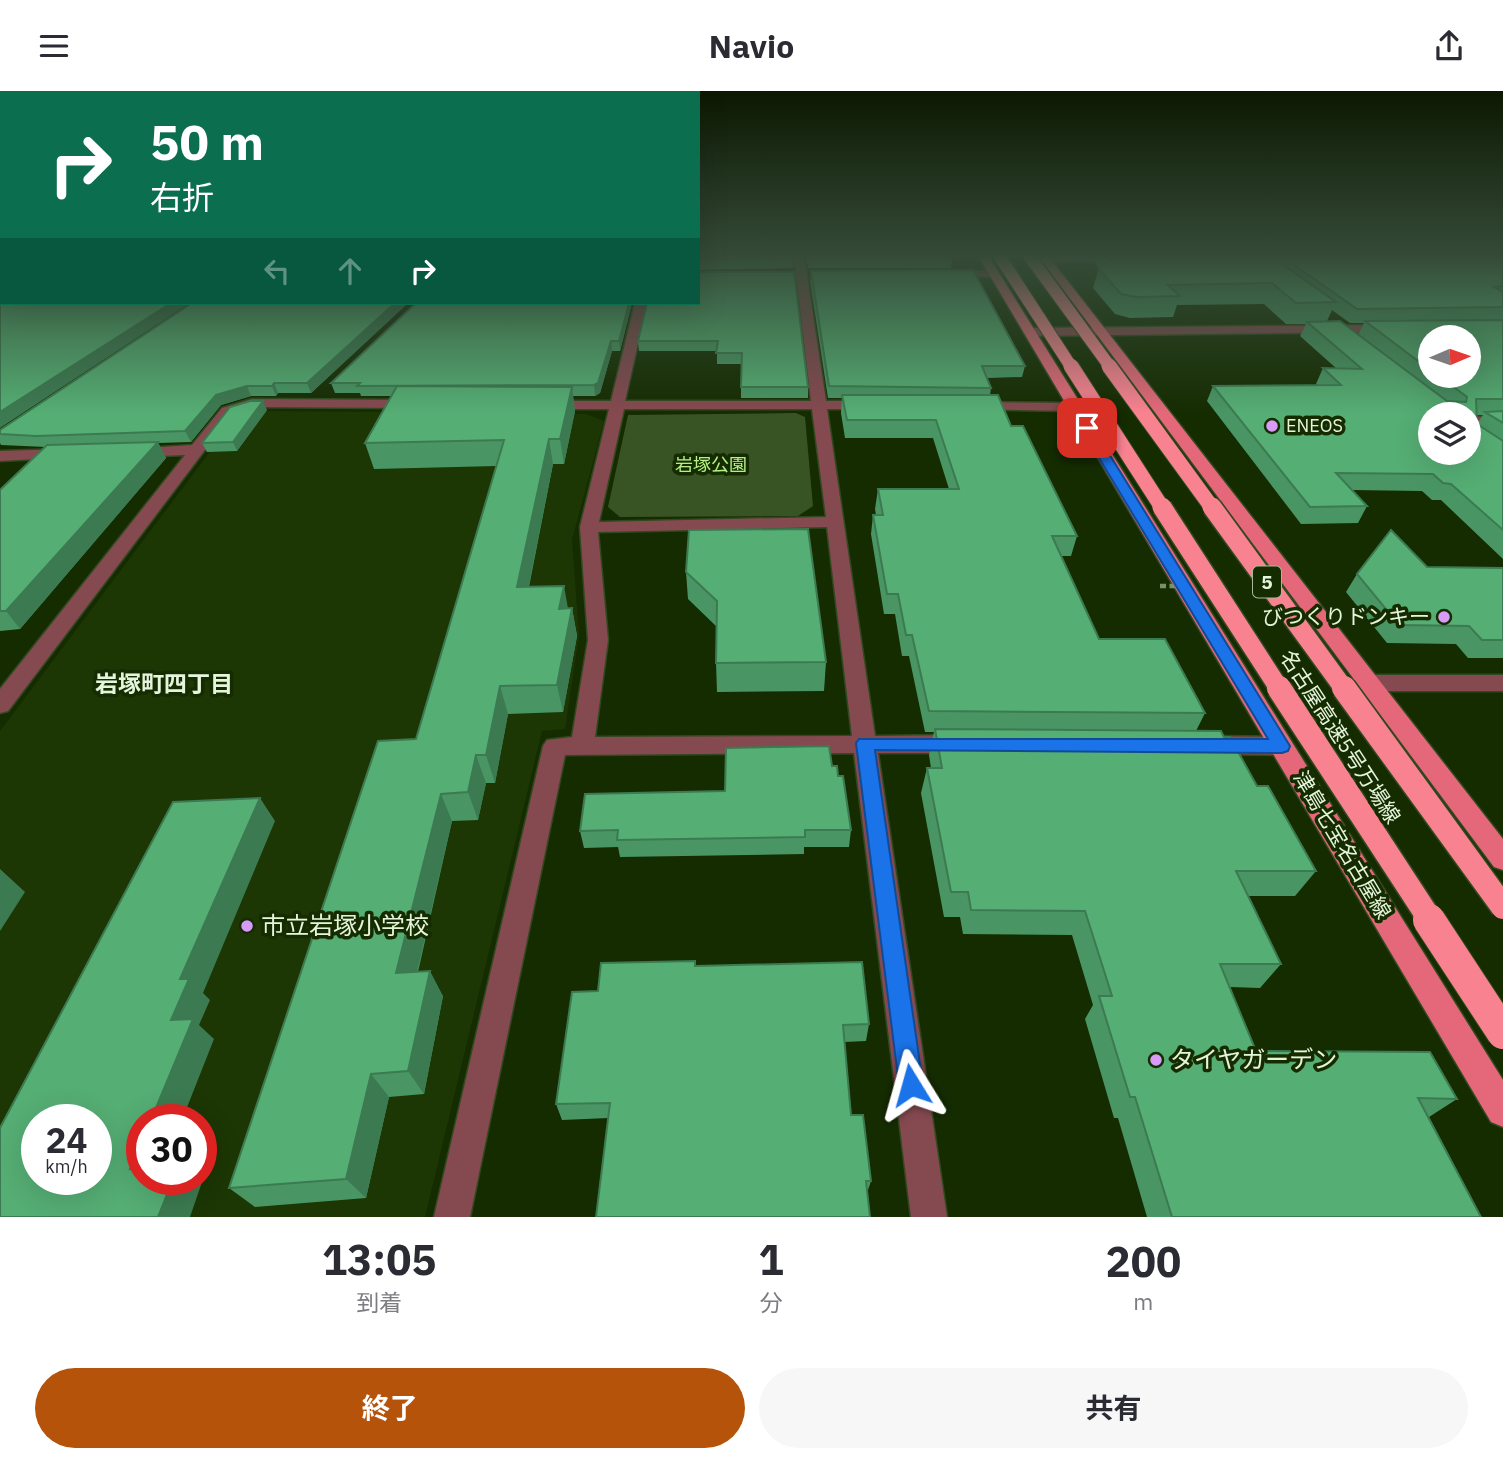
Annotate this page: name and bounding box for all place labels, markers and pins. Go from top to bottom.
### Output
pin [1057,398,1117,458]
place label: ENEOS [1286,414,1343,437]
marker: ENEOS [1264,418,1280,434]
place label: びつくりドンキー [1262,602,1430,630]
marker: びつくりドンキー [1436,609,1452,625]
place label: 市立岩塚小学校 [261,909,429,941]
marker: 市立岩塚小学校 [239,918,255,934]
place label: タイヤガーデン [1170,1043,1337,1075]
marker: タイヤガーデン [1148,1052,1164,1068]

